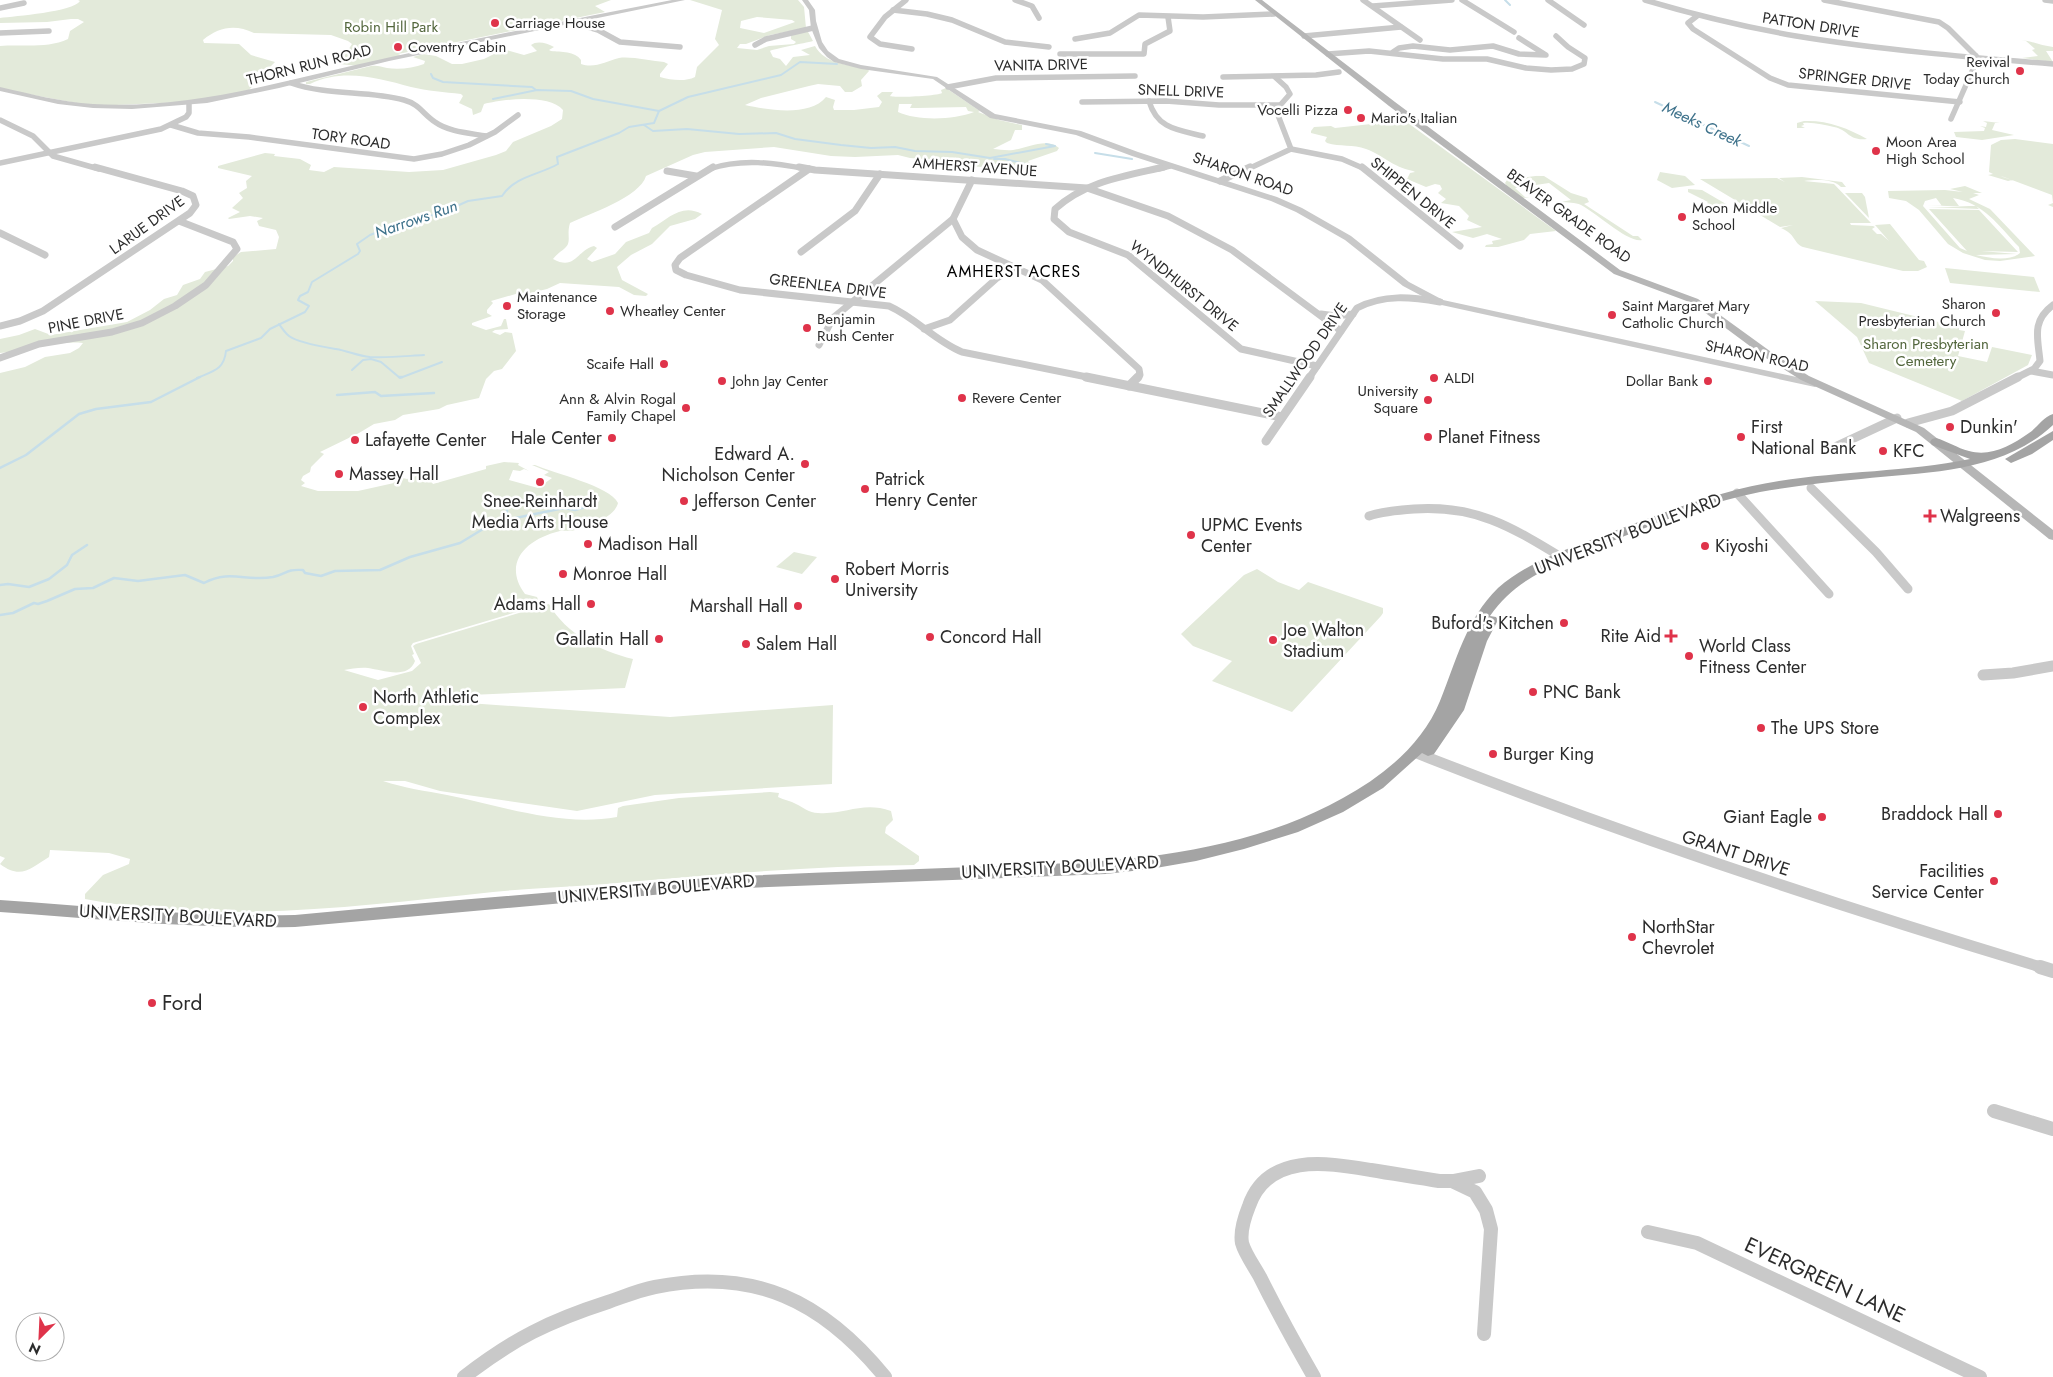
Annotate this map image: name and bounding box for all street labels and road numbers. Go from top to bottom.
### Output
street label: PATTON DRIVE [1761,6,1861,44]
street label: THORN RUN ROAD [244,39,374,91]
street label: VANITA DRIVE [994,53,1088,77]
street label: SPRINGER DRIVE [1797,62,1913,96]
street label: SNELL DRIVE [1137,78,1225,104]
street label: TORY ROAD [310,123,392,155]
street label: SHARON ROAD [1190,146,1296,202]
street label: AMHERST AVENUE [912,152,1038,182]
street label: SHIPPEN DRIVE [1366,152,1460,234]
street label: BEAVER GRADE ROAD [1502,163,1636,269]
street label: LARUE DRIVE [105,190,189,260]
street label: WYNDHURST DRIVE [1125,235,1243,337]
street label: GREENLEA DRIVE [768,268,888,304]
street label: SMALLWOOD DRIVE [1257,298,1353,422]
street label: PINE DRIVE [46,303,126,339]
street label: SHARON ROAD [1703,334,1811,378]
street label: UNIVERSITY BOULEVARD [1531,486,1725,582]
street label: GRANT DRIVE [1679,823,1793,883]
street label: UNIVERSITY BOULEVARD [960,849,1160,885]
street label: UNIVERSITY BOULEVARD [556,867,756,911]
street label: UNIVERSITY BOULEVARD [78,898,278,934]
street label: EVERGREEN LANE [1740,1230,1910,1330]

